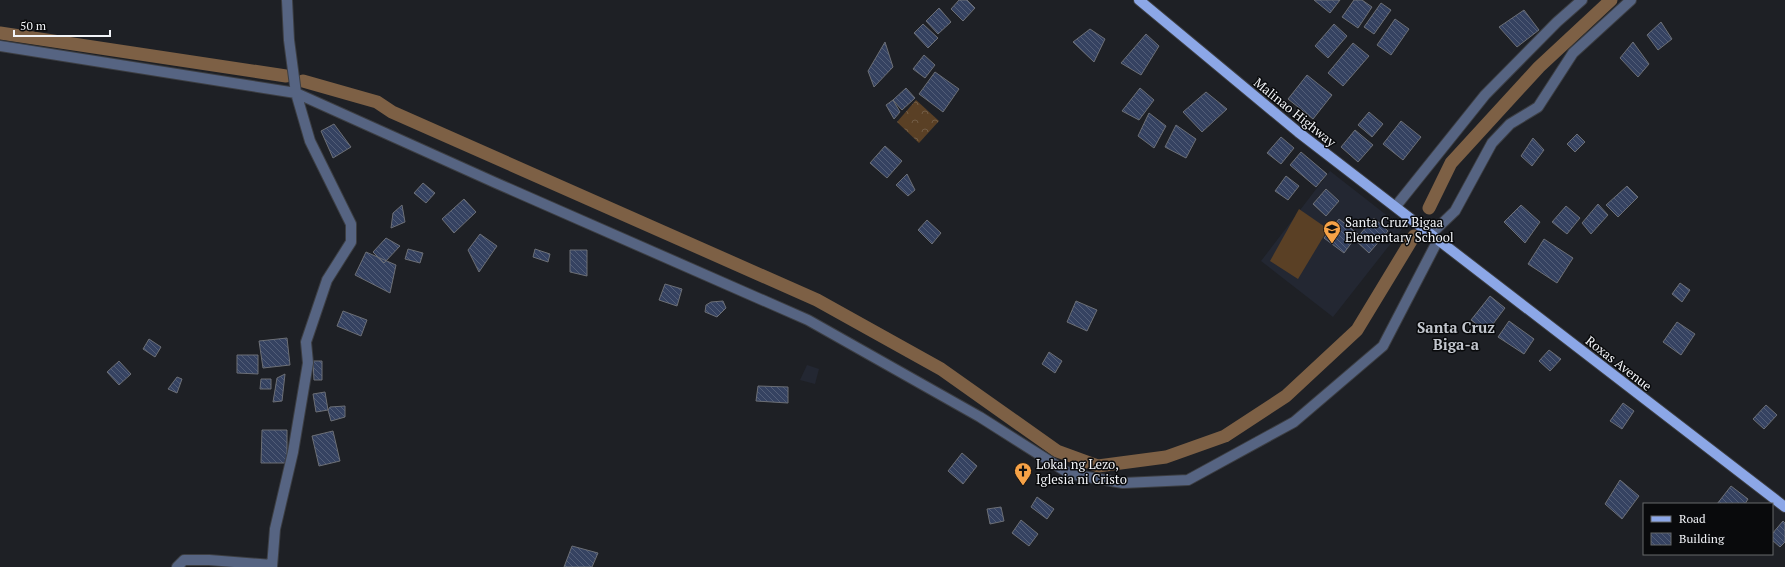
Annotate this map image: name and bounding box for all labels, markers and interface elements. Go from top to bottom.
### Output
scale bar [14,12,110,38]
text: 50 m [20,18,47,33]
street label: Malinao Highway [1250,73,1340,151]
place label: Santa Cruz Bigaa Elementary School [1345,213,1454,246]
school or university icon: Santa Cruz Bigaa Elementary School [1322,219,1342,244]
district label: Santa Cruz Biga-a [1417,317,1495,354]
street label: Roxas Avenue [1582,331,1656,395]
place label: Lokal ng Lezo, Iglesia ni Cristo [1036,455,1127,488]
church icon: Lokal ng Lezo, Iglesia ni Cristo [1013,461,1033,486]
legend [1643,503,1773,555]
text: Road [1679,511,1706,526]
text: Building [1679,531,1725,546]

